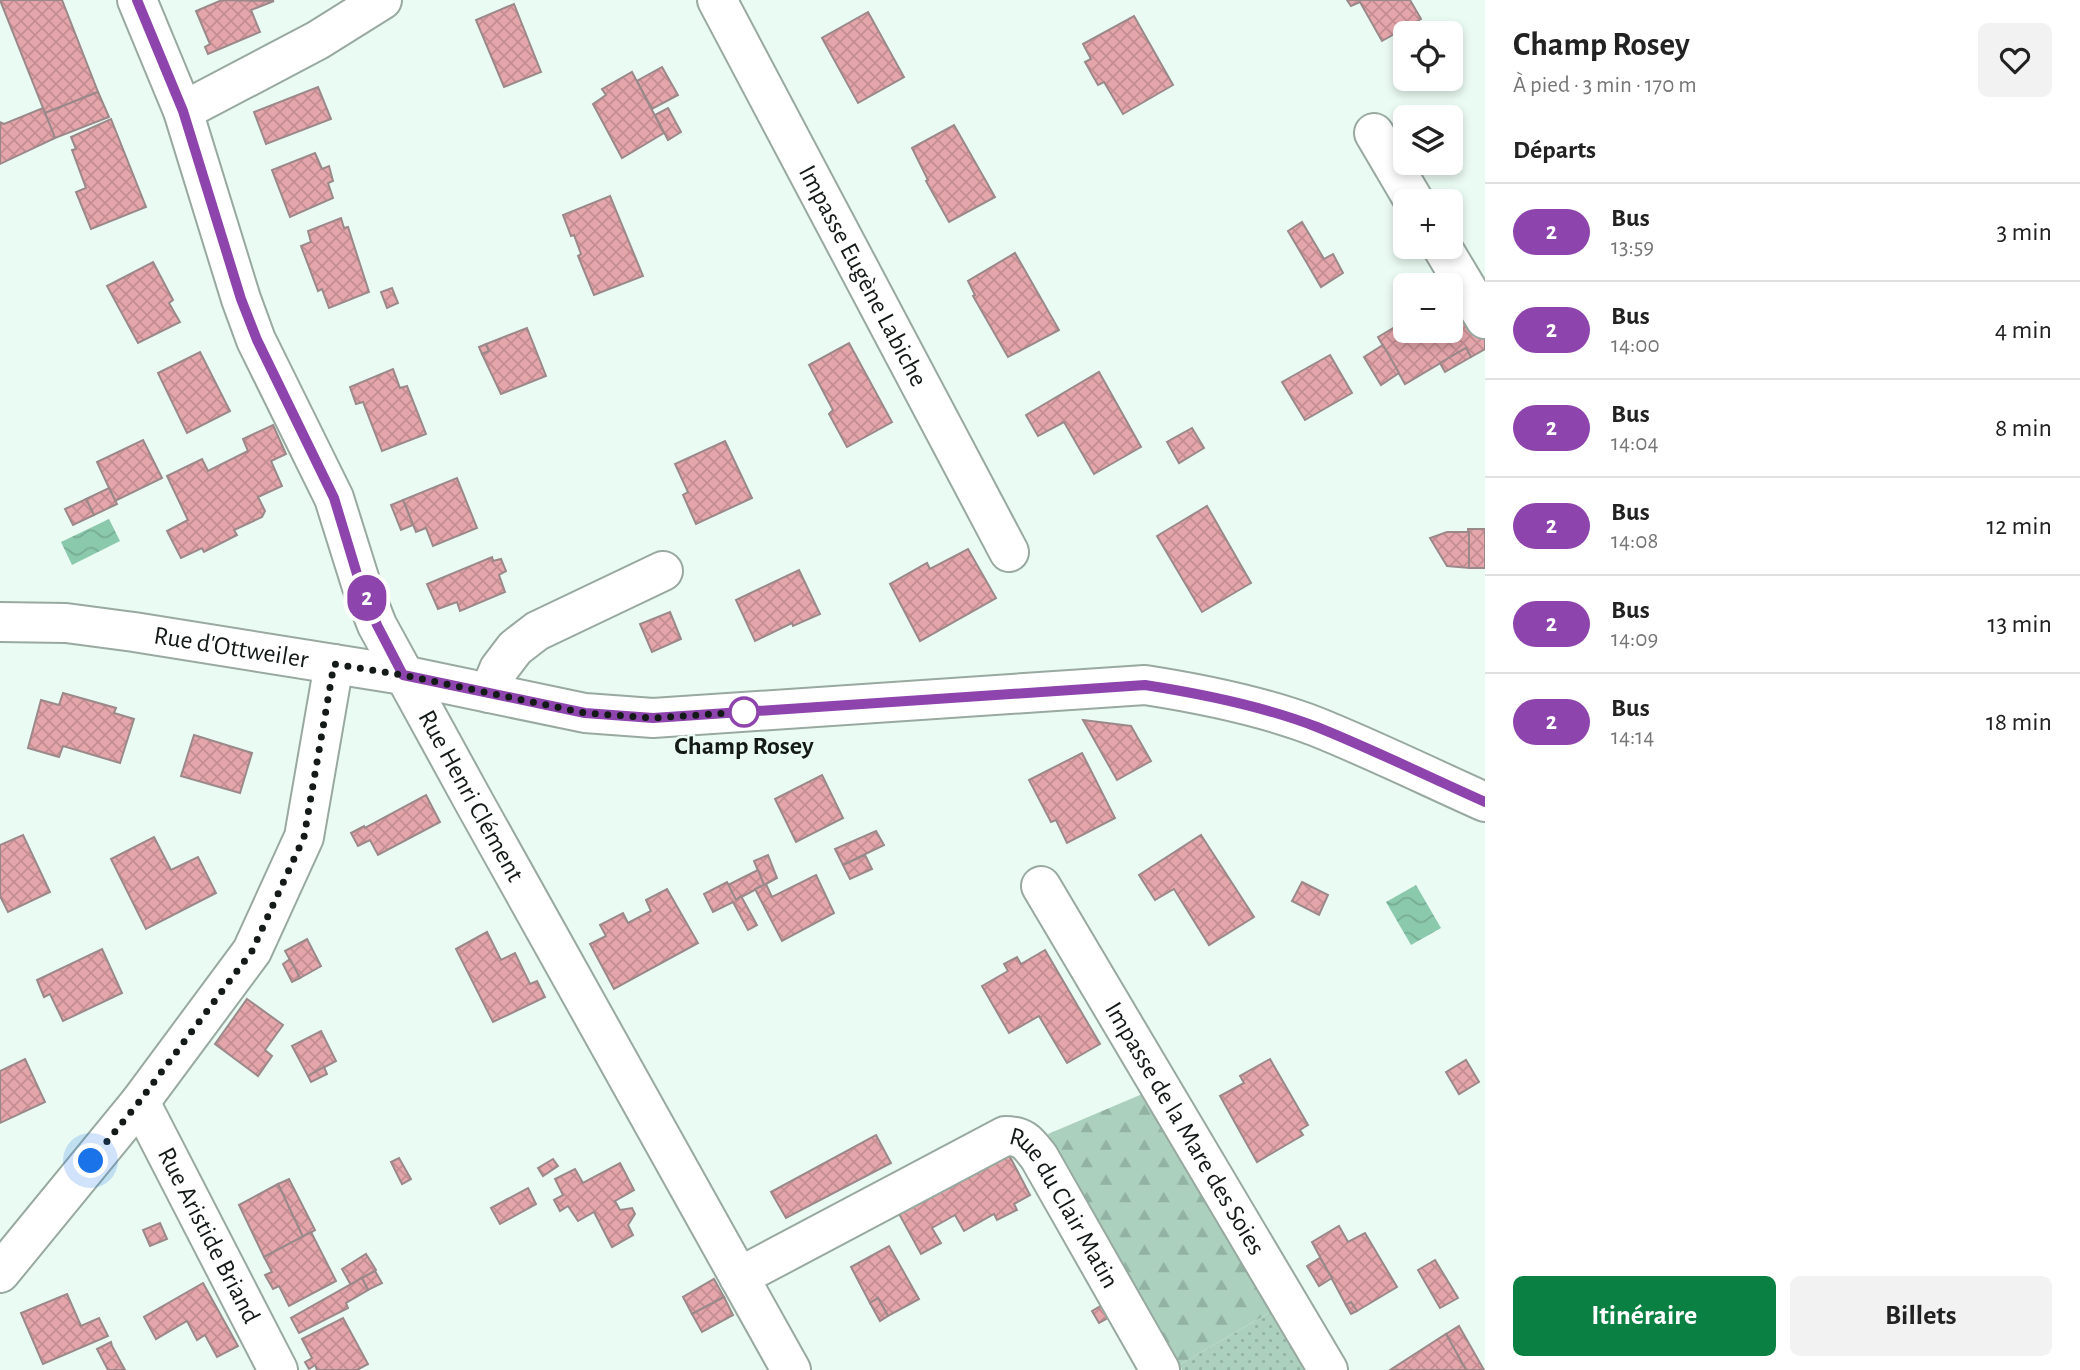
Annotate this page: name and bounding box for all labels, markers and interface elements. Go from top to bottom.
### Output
map controls [1393,21,1463,343]
button: locate [1393,21,1463,91]
button: heart [1978,23,2052,97]
text: Champ Rosey [1513,29,1690,62]
text: À pied · 3 min · 170 m [1513,74,1697,97]
button: layers [1393,105,1463,175]
text: Départs [1513,137,1596,163]
street label: Impasse Eugène Labiche [794,161,932,391]
button: + [1393,189,1463,259]
text: Bus [1611,205,1650,231]
text: 3 min [1996,219,2052,245]
text: 2 [1546,220,1557,244]
text: 13:59 [1611,236,1654,259]
button: − [1393,273,1463,343]
text: Bus [1611,303,1650,329]
text: 4 min [1995,317,2052,343]
text: 2 [1546,318,1557,342]
text: 14:00 [1611,334,1660,357]
text: Bus [1611,401,1650,427]
text: 8 min [1995,415,2052,441]
text: 2 [1546,416,1557,440]
text: 14:04 [1611,432,1658,455]
text: Bus [1611,499,1650,525]
text: 12 min [1986,513,2052,539]
text: 2 [1546,514,1557,538]
text: 14:08 [1611,530,1658,553]
line badge: 2 [344,575,390,621]
text: 2 [361,586,373,610]
text: Bus [1611,597,1650,623]
text: 13 min [1988,611,2052,637]
text: 2 [1546,612,1557,636]
street label: Rue d'Ottweiler [152,622,311,673]
text: 14:09 [1611,628,1658,651]
text: Bus [1611,695,1650,721]
marker: Champ Rosey [729,697,759,727]
street label: Rue Henri Clément [413,706,529,886]
text: 18 min [1986,709,2052,735]
text: 2 [1546,710,1557,734]
text: 14:14 [1611,726,1654,749]
place label: Champ Rosey [674,733,814,759]
street label: Impasse de la Mare des Soies [1100,997,1270,1260]
street label: Rue du Clair Matin [1007,1123,1124,1293]
your location [73,1143,108,1178]
street label: Rue Aristide Briand [153,1143,265,1328]
button: Itinéraire [1513,1276,1776,1356]
button: Billets [1790,1276,2052,1356]

